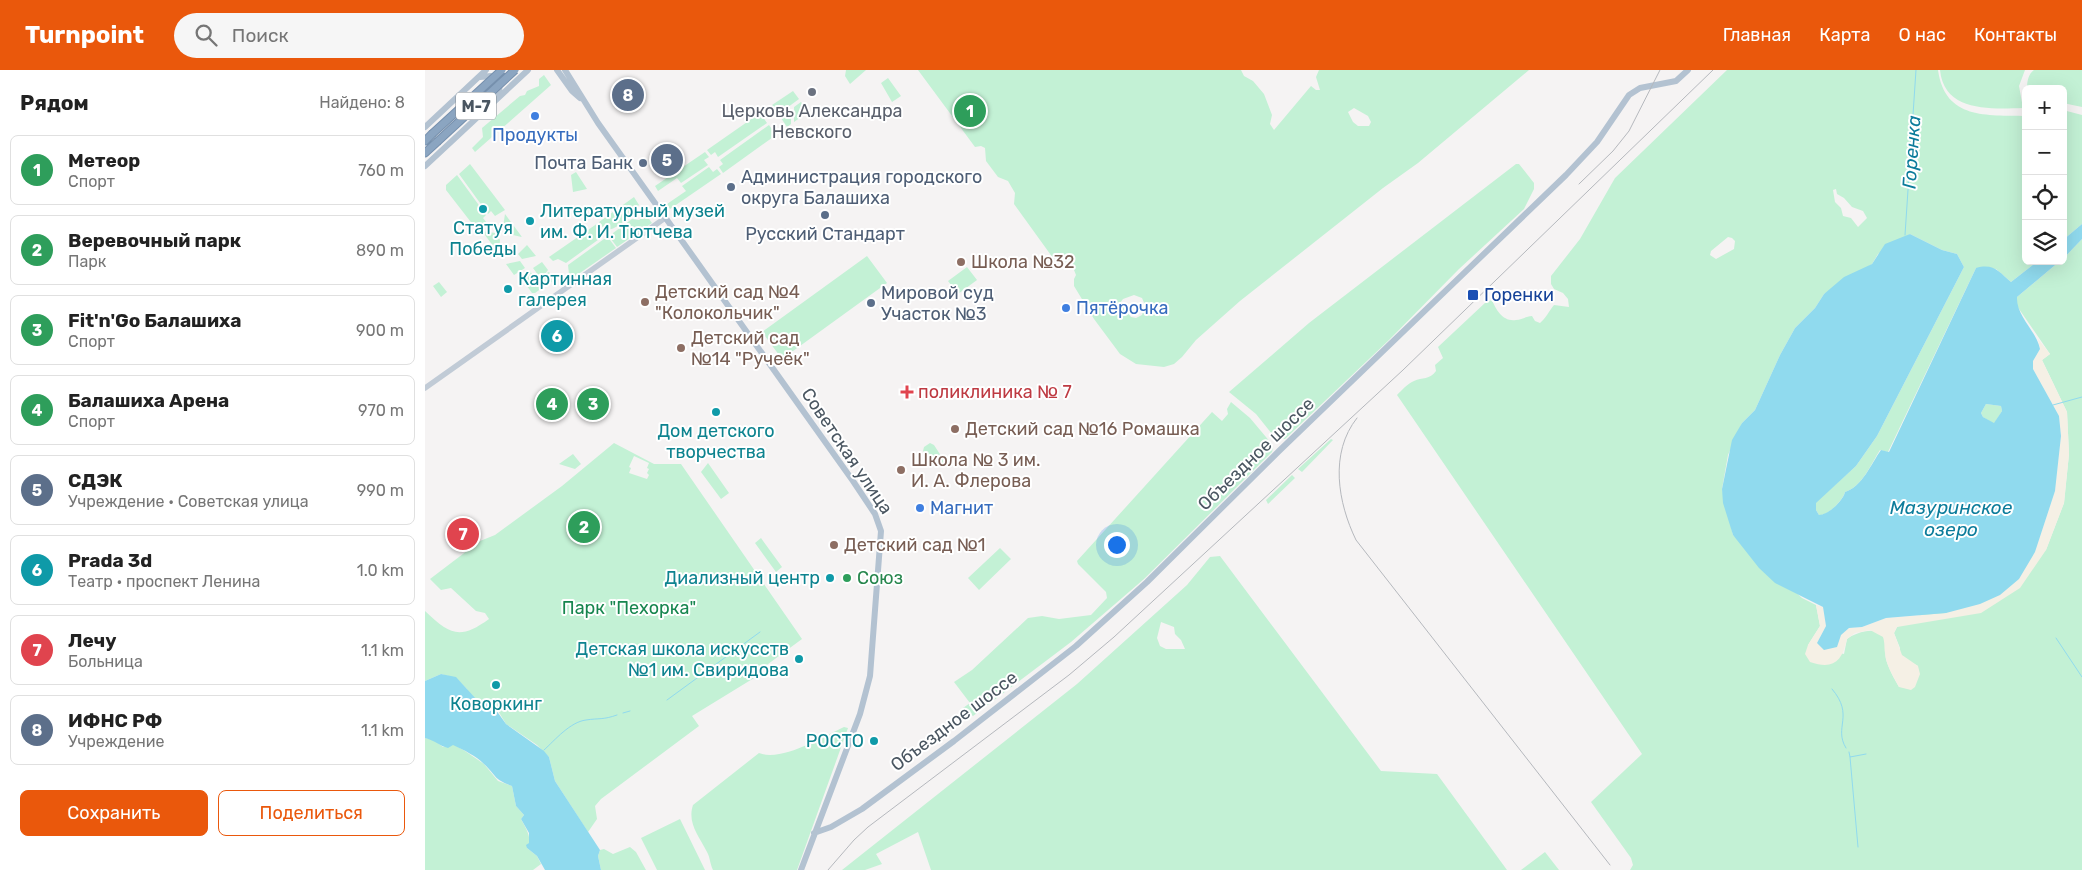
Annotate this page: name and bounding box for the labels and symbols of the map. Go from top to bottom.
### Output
pin: 8 [612,76,644,114]
marker: Церковь Александра Невского [806,86,818,98]
road number: М-7 [456,92,496,120]
pin: 1 [954,92,986,130]
place label: Церковь Александра Невского [721,100,903,143]
marker: Продукты [529,110,541,122]
water label: Горенка [1897,115,1926,189]
place label: Продукты [492,124,578,146]
pin: 5 [651,141,683,179]
place label: Почта Банк [534,152,633,174]
marker: Почта Банк [637,157,649,169]
place label: Администрация городского округа Балашиха [741,166,982,209]
marker: Администрация городского округа Балашиха [725,181,737,193]
place label: Литературный музей им. Ф. И. Тютчева [540,200,725,243]
marker: Статуя Победы [477,203,489,215]
marker: Русский Стандарт [819,209,831,221]
marker: Литературный музей им. Ф. И. Тютчева [524,215,536,227]
place label: Статуя Победы [449,217,517,260]
place label: Русский Стандарт [745,223,905,245]
place label: Школа №32 [971,251,1075,273]
marker: Школа №32 [955,256,967,268]
place label: Картинная галерея [518,268,612,311]
place label: Детский сад №4 "Колокольчик" [655,281,800,324]
place label: Мировой суд Участок №3 [881,282,994,325]
marker: Картинная галерея [502,283,514,295]
place label: Горенки [1484,284,1554,306]
marker: Горенки [1466,288,1480,302]
marker: Детский сад №4 "Колокольчик" [639,296,651,308]
marker: Мировой суд Участок №3 [865,297,877,309]
place label: Пятёрочка [1076,297,1169,319]
marker: Пятёрочка [1060,302,1072,314]
pin: 6 [541,317,573,355]
place label: Детский сад №14 "Ручеёк" [691,327,810,370]
marker: Детский сад №14 "Ручеёк" [675,342,687,354]
place label: поликлиника № 7 [918,381,1072,403]
street label: Советская улица [797,384,897,518]
pin: 4 [536,385,568,423]
pin: 3 [577,385,609,423]
marker: поликлиника № 7 [900,385,914,399]
street label: Объездное шоссе [1193,393,1319,515]
marker: Дом детского творчества [710,406,722,418]
place label: Детский сад №16 Ромашка [965,418,1200,440]
place label: Дом детского творчества [657,420,775,463]
marker: Детский сад №16 Ромашка [949,423,961,435]
place label: Школа № 3 им. И. А. Флерова [911,449,1041,492]
marker: Школа № 3 им. И. А. Флерова [895,464,907,476]
water label: Мазуринское озеро [1890,496,2013,541]
place label: Магнит [930,497,993,519]
marker: Магнит [914,502,926,514]
pin: 2 [568,508,600,546]
pin: 7 [447,515,479,553]
your location [1104,532,1130,558]
place label: Детский сад №1 [844,534,986,556]
marker: Детский сад №1 [828,539,840,551]
place label: Диализный центр [665,567,820,589]
place label: Союз [857,567,903,589]
marker: Диализный центр [824,572,836,584]
marker: Союз [841,572,853,584]
park label: Парк "Пехорка" [562,597,696,619]
place label: Детская школа искусств №1 им. Свиридова [576,638,789,681]
marker: Детская школа искусств №1 им. Свиридова [793,653,805,665]
street label: Объездное шоссе [886,666,1022,776]
marker: Коворкинг [490,679,502,691]
place label: Коворкинг [450,693,542,715]
place label: РОСТО [806,730,864,752]
marker: РОСТО [868,735,880,747]

